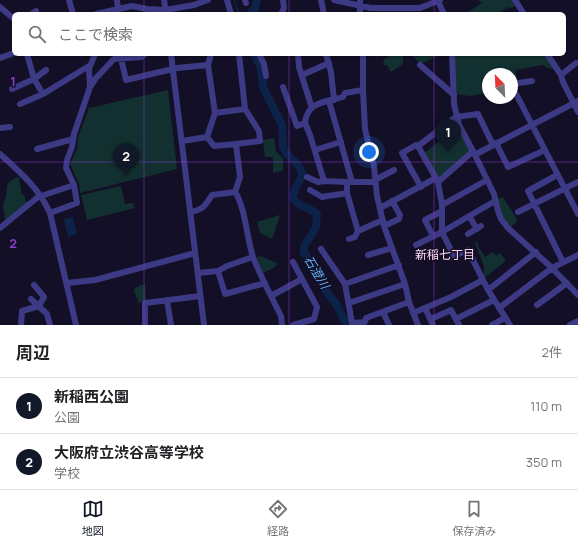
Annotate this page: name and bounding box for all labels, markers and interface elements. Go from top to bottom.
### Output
search box [12,12,566,56]
icon: search [26,23,48,45]
text: ここで検索 [58,24,133,45]
north arrow [482,68,518,104]
text: 1 [10,72,16,90]
pin: 1 [435,119,461,152]
your location [359,142,379,162]
pin: 2 [113,143,139,176]
text: 2 [9,234,17,252]
district label: 新稲七丁目 [415,246,475,263]
water label: 石澄川 [300,252,335,294]
text: 周辺 [16,341,50,364]
text: 2件 [542,343,562,361]
text: 新稲西公園 [54,386,129,407]
text: 1 [26,397,32,415]
text: 110 m [530,397,562,415]
text: 公園 [54,408,80,426]
text: 大阪府立渋谷高等学校 [54,442,204,463]
text: 2 [25,453,33,471]
text: 350 m [526,453,562,471]
text: 学校 [54,464,80,482]
tab: 地図 [82,498,104,538]
tab: 経路 [267,498,289,538]
tab: 保存済み [452,498,496,538]

